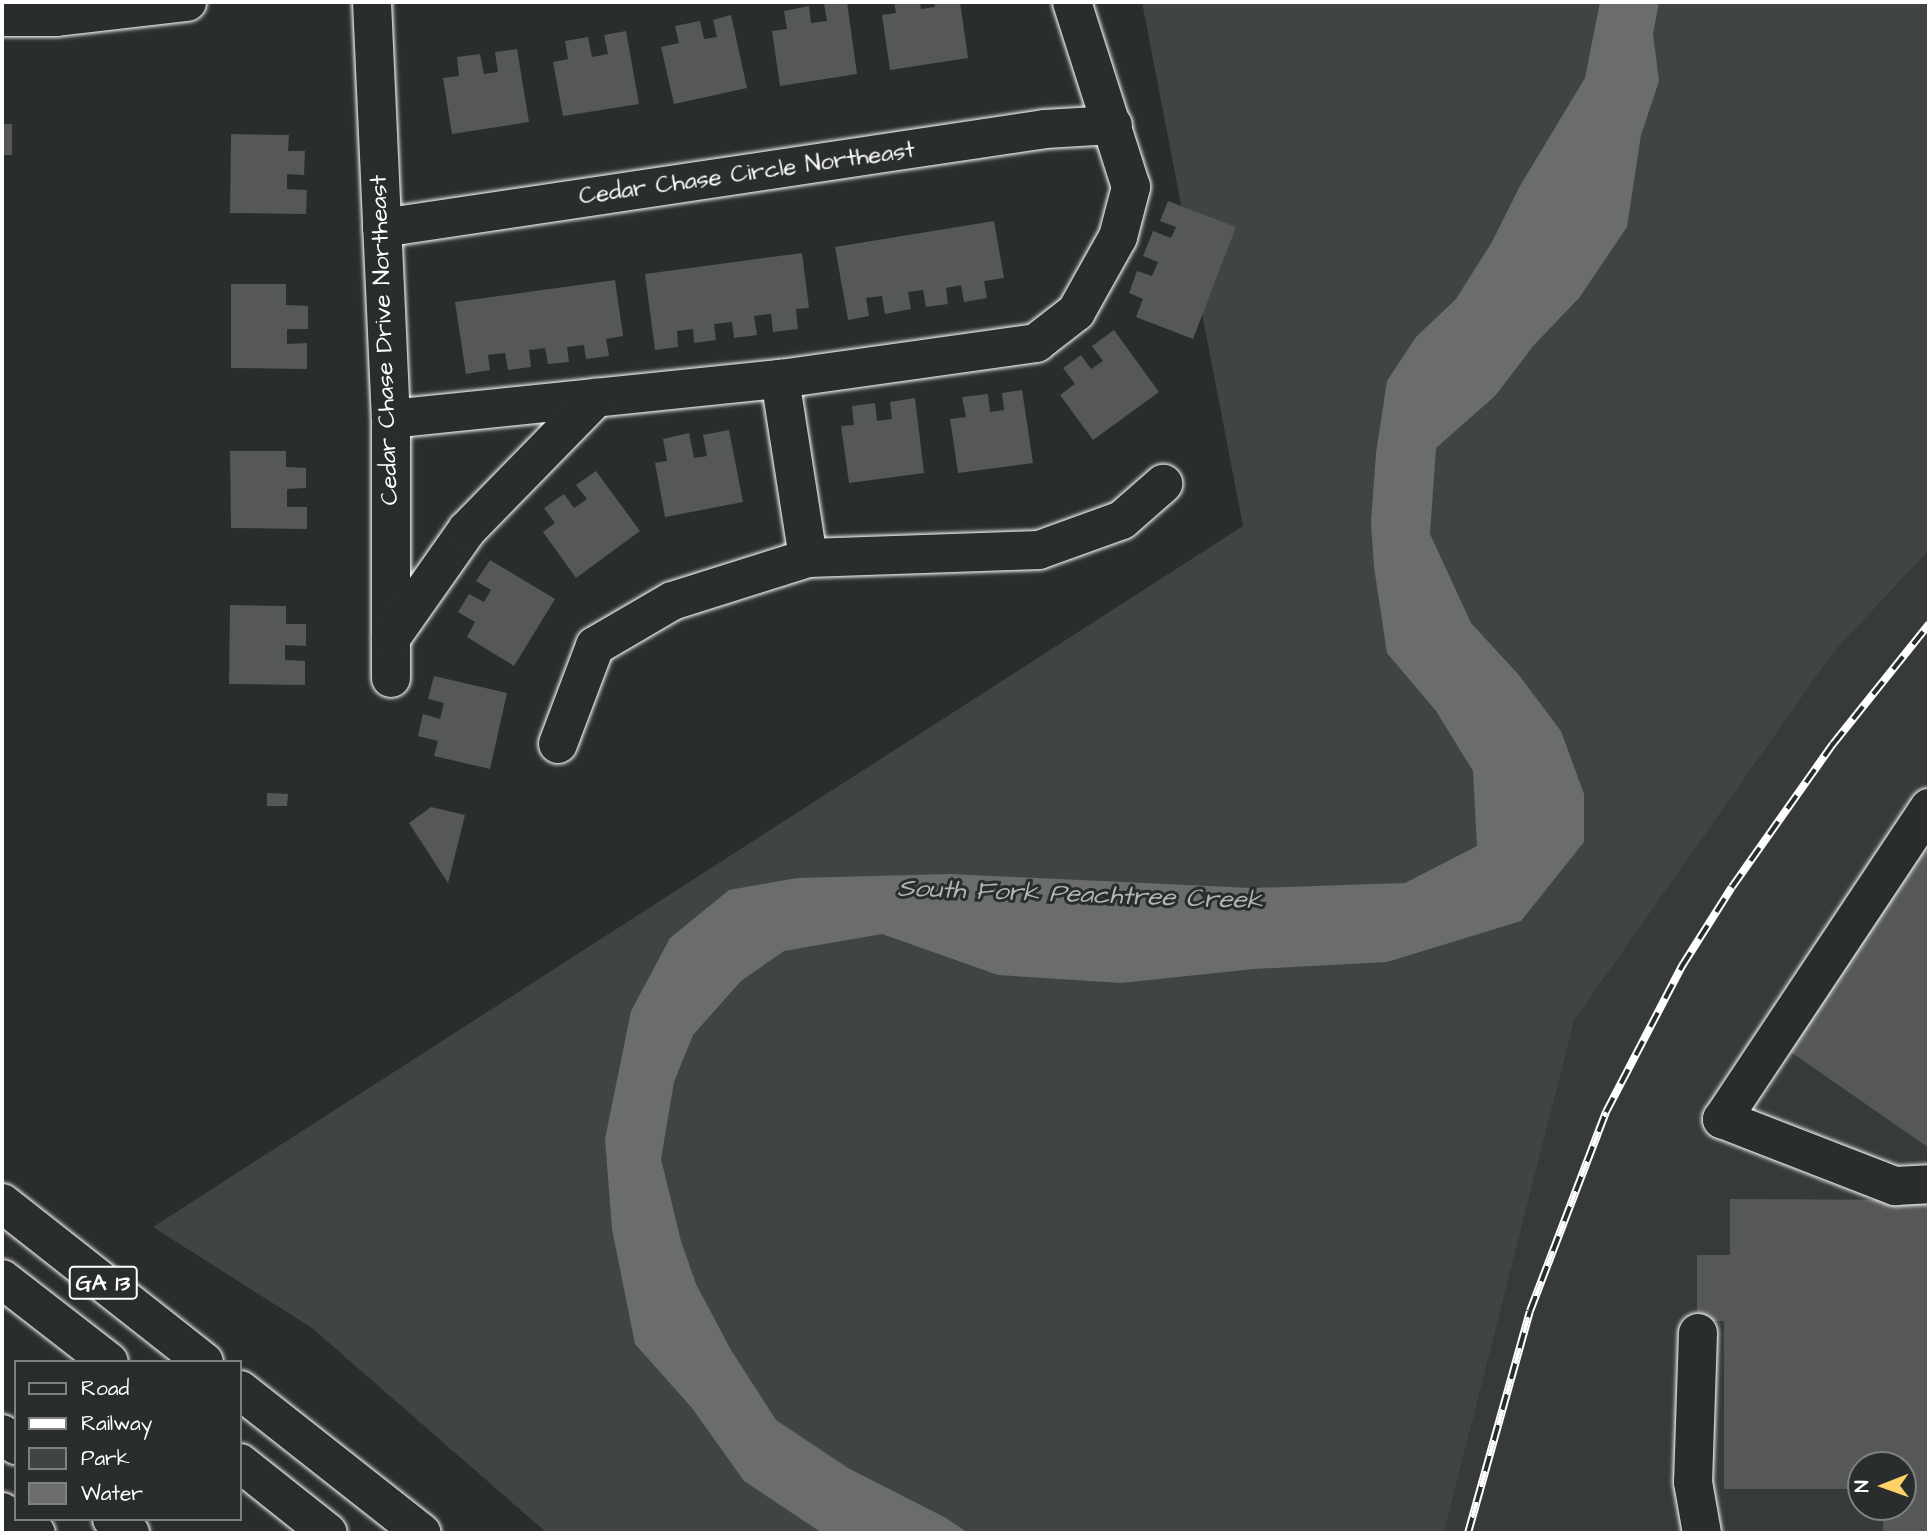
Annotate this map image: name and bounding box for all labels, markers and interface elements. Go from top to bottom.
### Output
street label: Cedar Chase Circle Northeast [577,136,917,212]
street label: Cedar Chase Drive Northeast [365,174,405,506]
water label: South Fork Peachtree Creek [897,873,1263,917]
road number: GA 13 [68,1264,138,1302]
legend [14,1360,242,1521]
text: Road [81,1374,129,1403]
text: Railway [81,1409,152,1438]
text: Park [81,1444,130,1473]
north arrow [1847,1451,1917,1521]
text: Water [81,1479,143,1508]
text: N [1849,1480,1876,1493]

